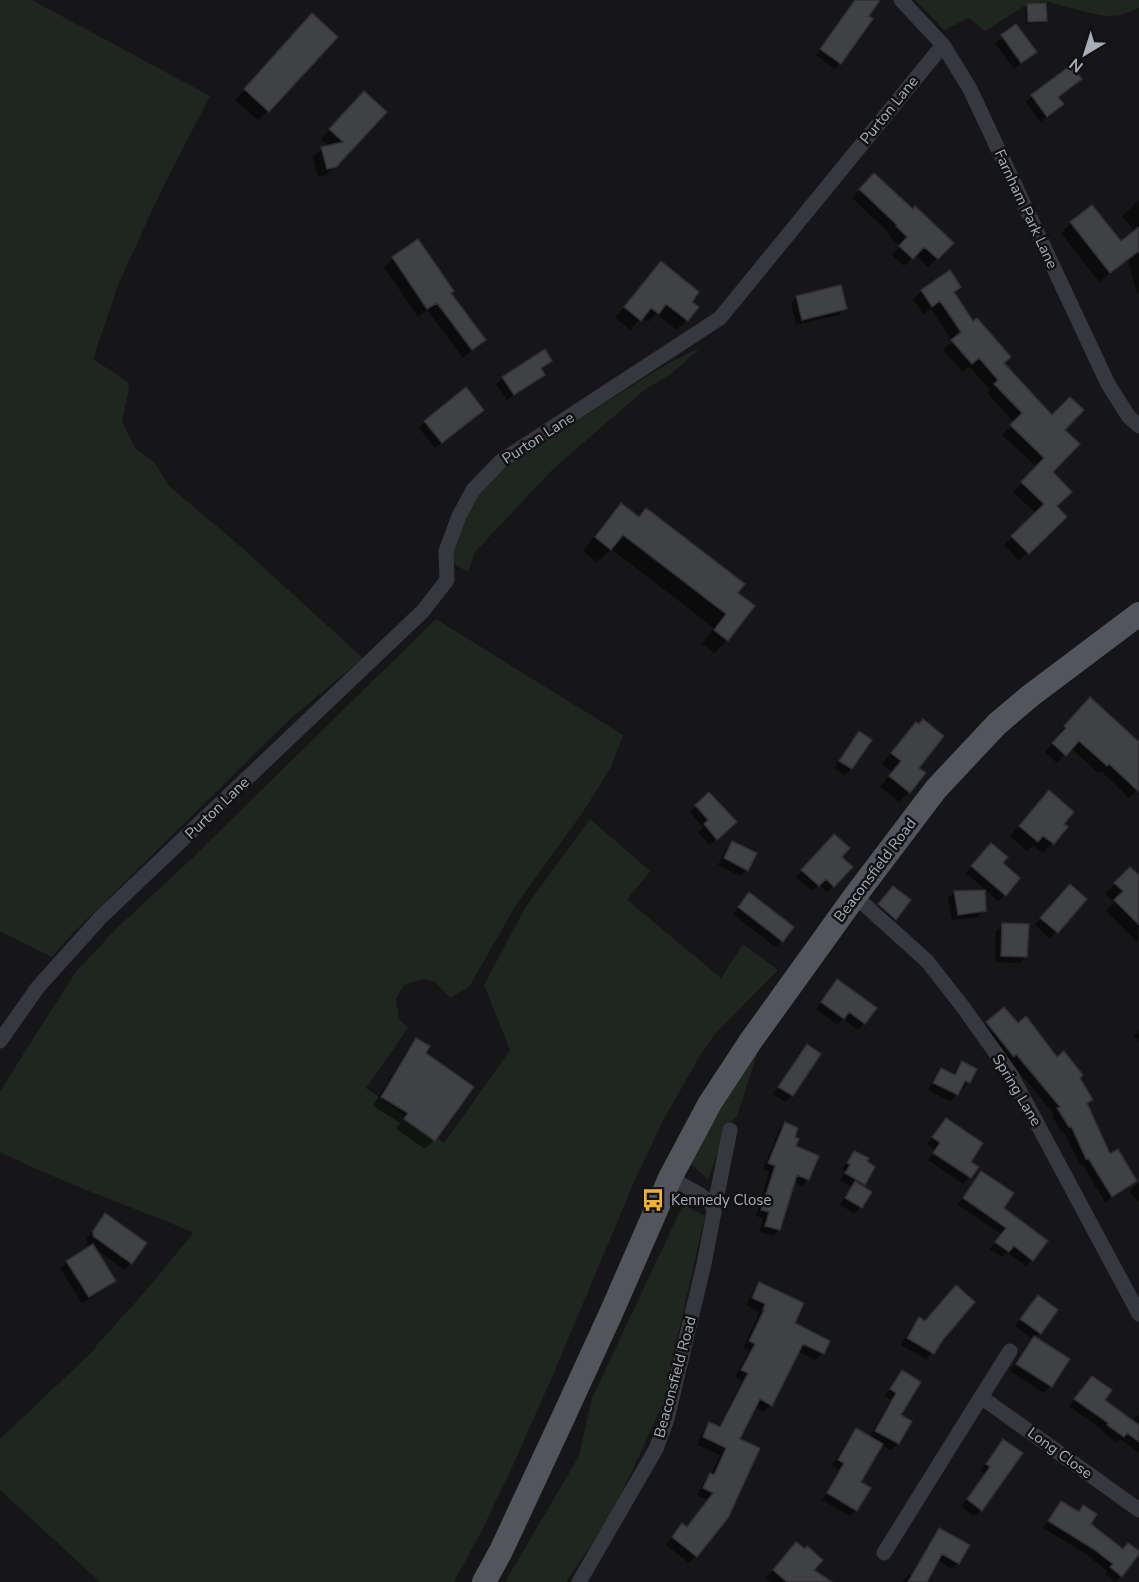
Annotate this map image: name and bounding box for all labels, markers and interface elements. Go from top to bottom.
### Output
north arrow [1055,24,1115,84]
text: N [1065,53,1088,77]
street label: Purton Lane [855,72,923,148]
street label: Farnham Park Lane [990,146,1062,272]
street label: Purton Lane [498,407,578,469]
street label: Purton Lane [181,772,253,844]
street label: Beaconsfield Road [829,814,921,926]
street label: Spring Lane [988,1050,1046,1130]
bus stop icon: Kennedy Close [640,1187,666,1213]
place label: Kennedy Close [671,1190,772,1210]
street label: Beaconsfield Road [649,1314,701,1440]
street label: Long Close [1024,1423,1096,1483]

